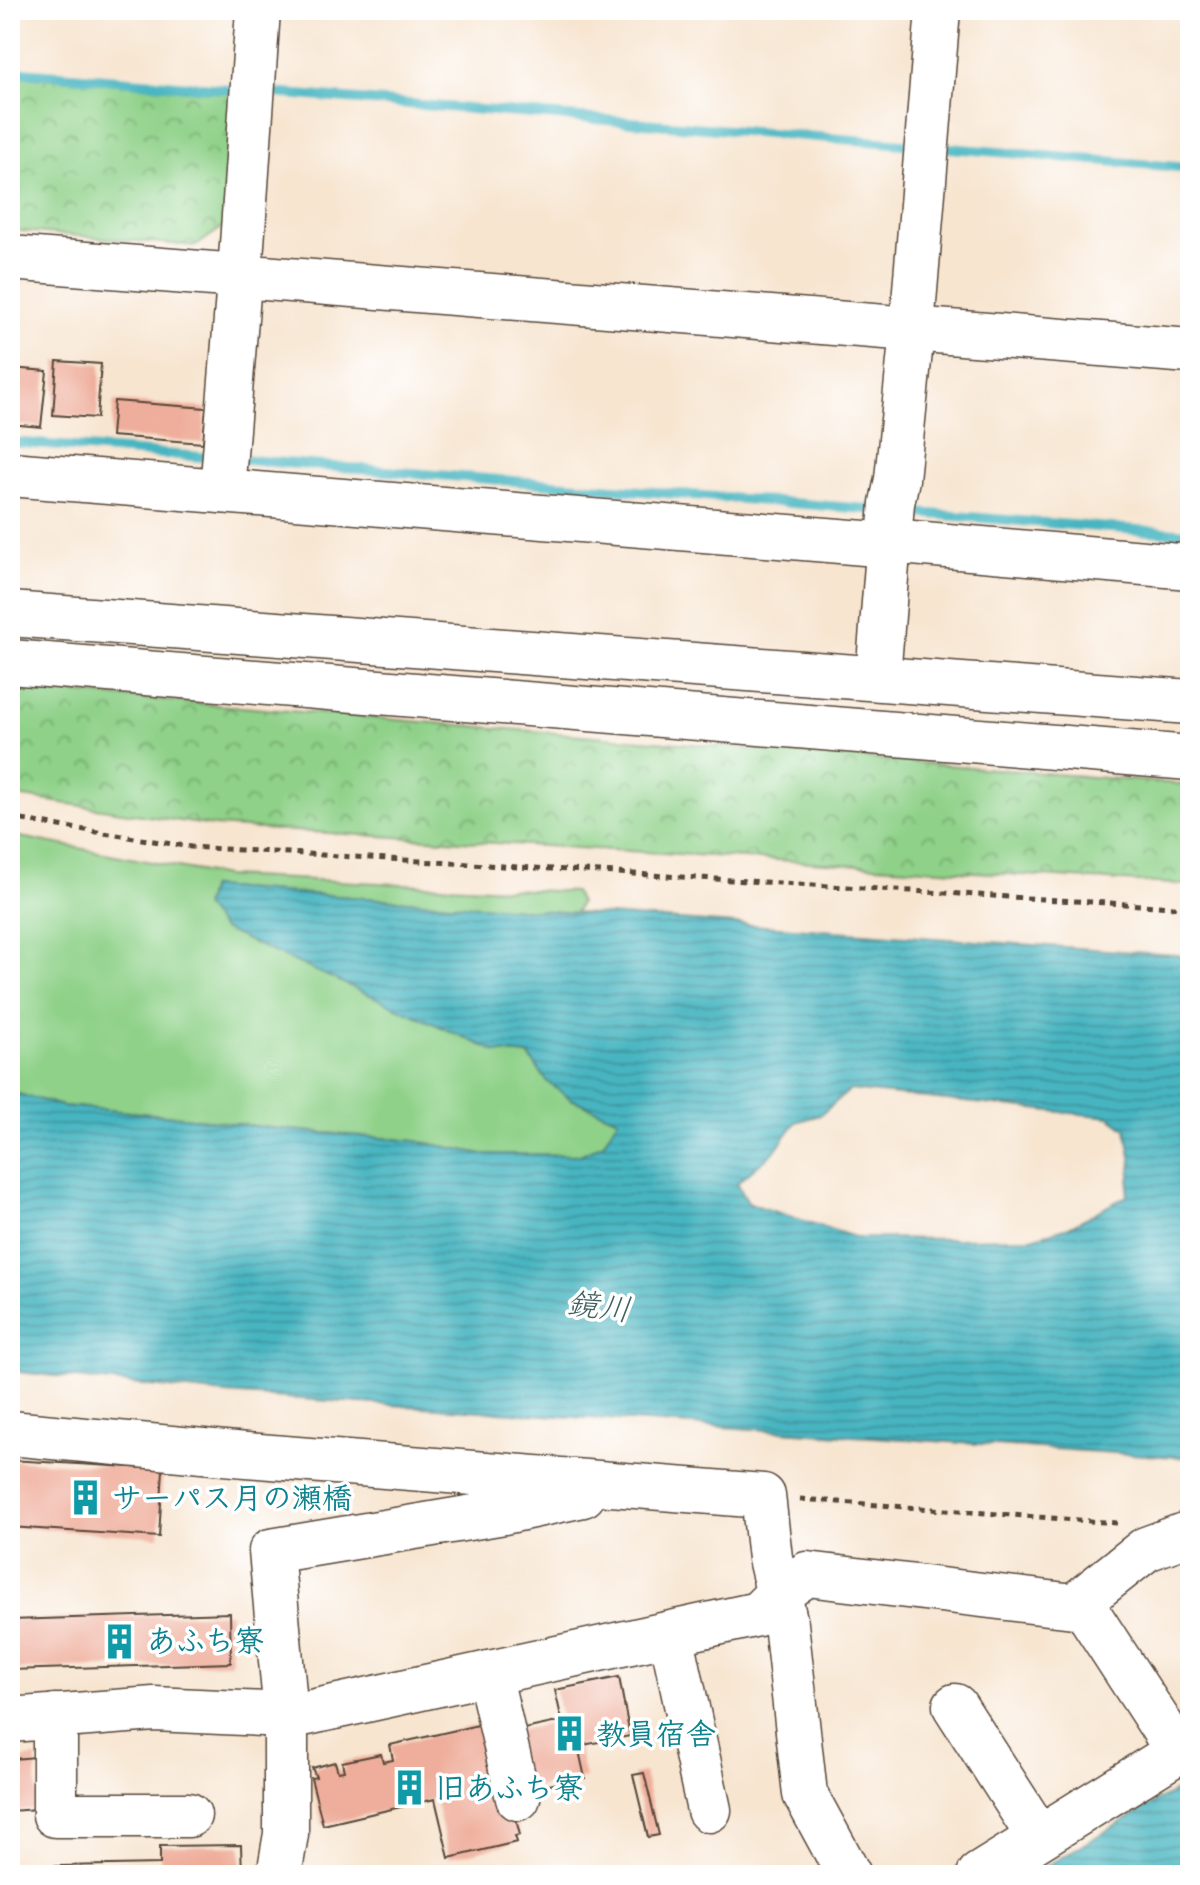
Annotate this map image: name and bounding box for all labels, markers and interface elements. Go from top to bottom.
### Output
water label: 鏡川 [565,1280,633,1331]
place label: サーパス月の瀬橋 [112,1477,352,1518]
building icon: サーパス月の瀬橋 [67,1479,105,1517]
place label: あふち寮 [146,1620,264,1661]
building icon: あふち寮 [101,1622,139,1660]
place label: 教員宿舎 [596,1713,716,1754]
building icon: 教員宿舎 [551,1715,589,1753]
place label: 旧あふち寮 [435,1767,583,1808]
building icon: 旧あふち寮 [390,1769,428,1807]

